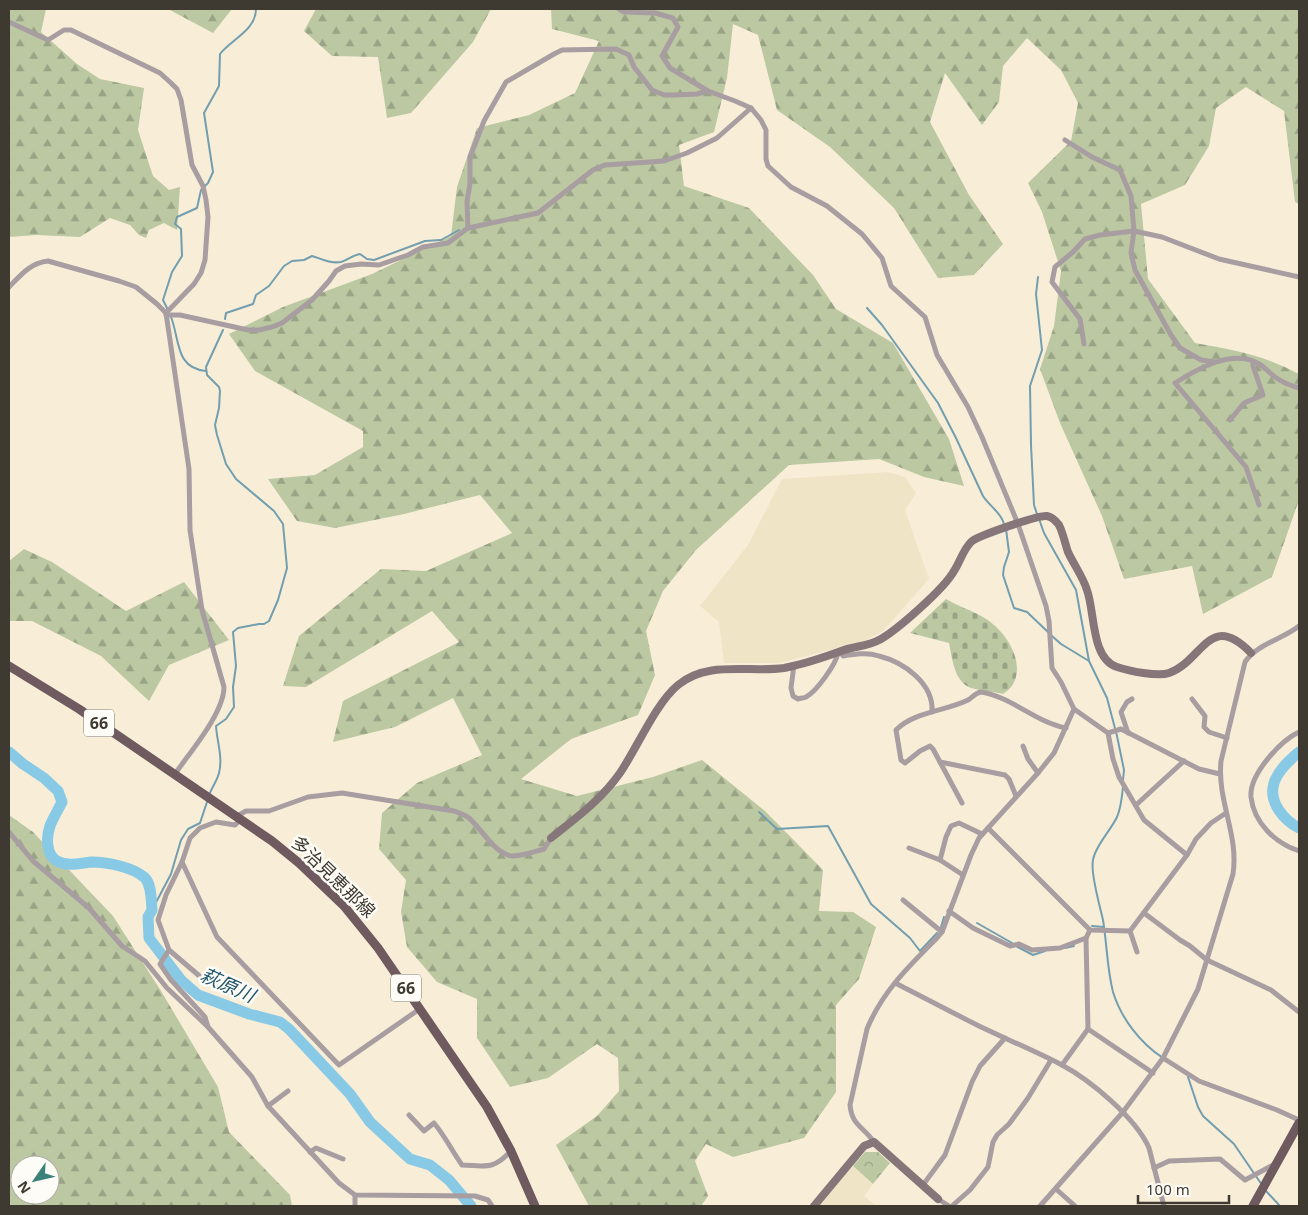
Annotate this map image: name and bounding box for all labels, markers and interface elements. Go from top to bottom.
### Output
road number: 66 [84,710,114,736]
street label: 多治見恵那線 [287,830,381,922]
water label: 萩原川 [197,962,261,1009]
road number: 66 [391,974,421,1001]
north arrow [10,1155,60,1205]
scale bar [1138,1172,1229,1204]
text: N [13,1178,35,1198]
text: 100 m [1146,1179,1190,1199]

